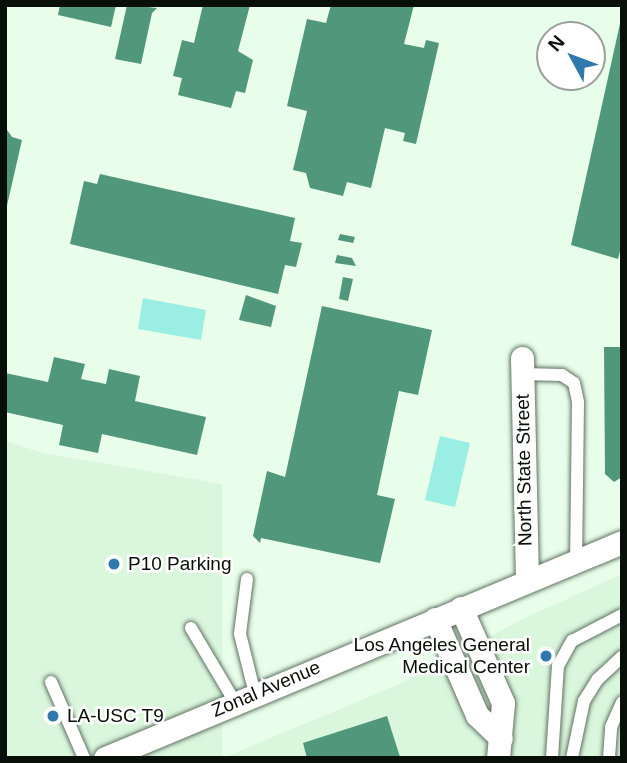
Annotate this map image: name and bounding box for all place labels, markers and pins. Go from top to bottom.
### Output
place label: P10 Parking [128,553,232,575]
marker: P10 Parking [106,556,122,572]
place label: Los Angeles General Medical Center [353,634,530,678]
marker: Los Angeles General Medical Center [536,646,556,666]
place label: LA-USC T9 [67,705,164,727]
marker: LA-USC T9 [45,708,61,724]

